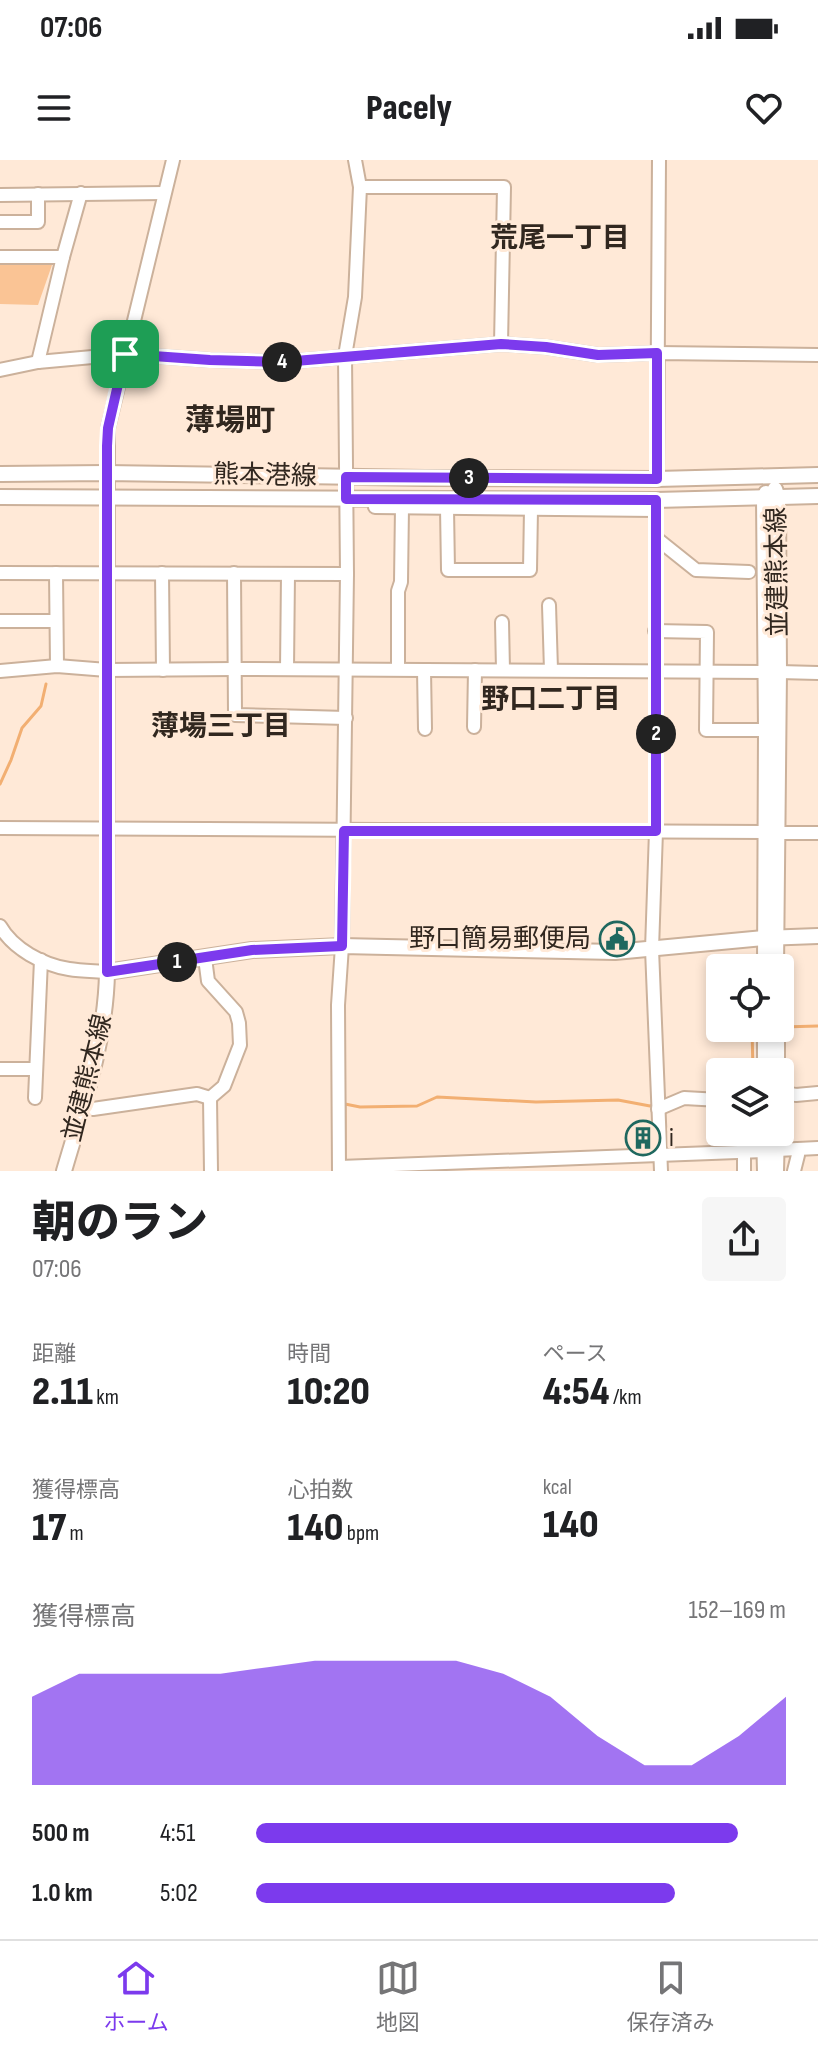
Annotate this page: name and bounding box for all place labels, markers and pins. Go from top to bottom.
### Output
pin [91,320,159,388]
pin: 4 [262,342,302,382]
pin: 3 [449,458,489,498]
pin: 2 [636,714,676,754]
public building icon: 野口簡易郵便局 [598,920,636,958]
place label: 野口簡易郵便局 [409,924,591,955]
pin: 1 [157,942,197,982]
building icon: i [624,1119,662,1157]
place label: i [669,1123,674,1154]

